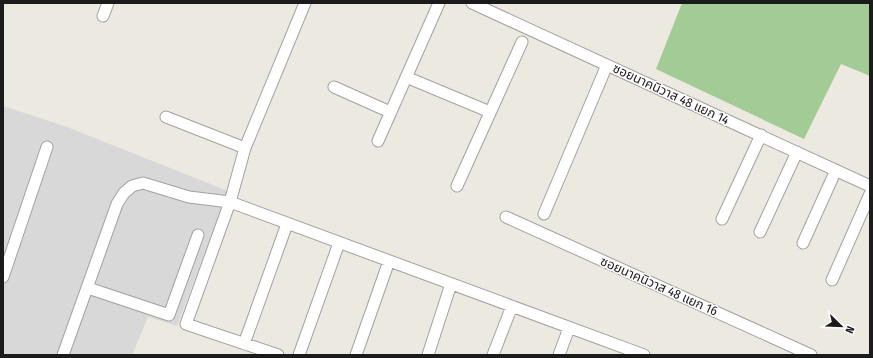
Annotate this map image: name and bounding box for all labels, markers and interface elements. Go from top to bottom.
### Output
street label: ซอยนาคนิวาส 48 แยก 14 [610,60,732,128]
street label: ซอยนาคนิวาส 48 แยก 16 [598,253,720,319]
north arrow [821,306,861,346]
text: N [842,324,857,335]

